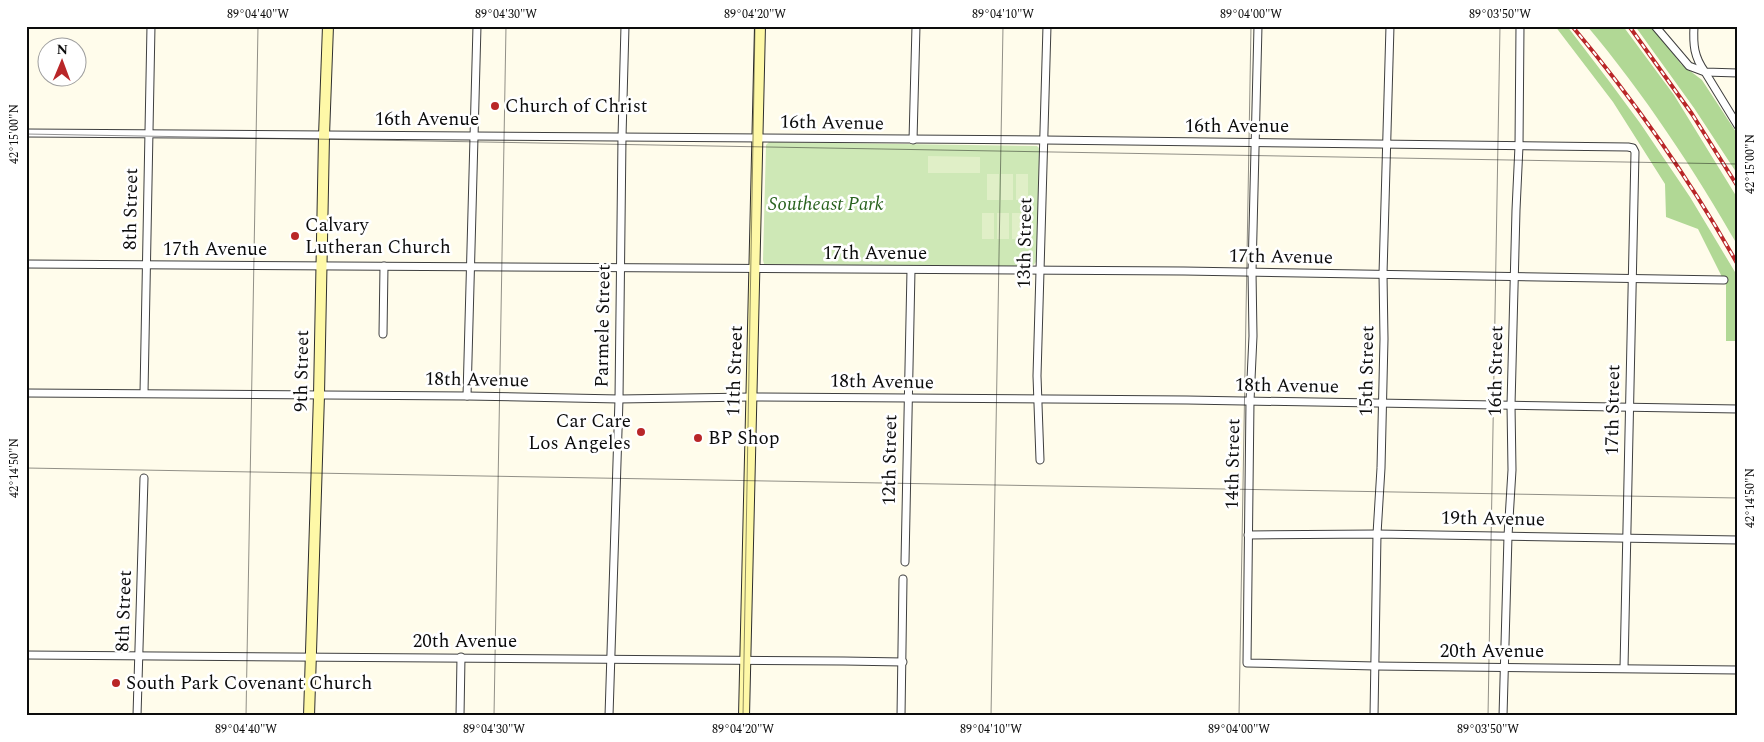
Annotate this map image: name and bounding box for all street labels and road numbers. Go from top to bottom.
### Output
street label: 16th Avenue [375,105,479,134]
street label: 16th Avenue [780,108,884,138]
street label: 16th Avenue [1185,112,1289,141]
street label: 8th Street [116,168,146,250]
street label: 13th Street [1010,197,1040,289]
street label: 17th Avenue [163,235,267,264]
street label: 17th Avenue [823,239,927,268]
street label: 17th Avenue [1229,242,1333,272]
street label: Parmele Street [587,264,619,388]
street label: 11th Street [719,325,751,417]
street label: 15th Street [1352,325,1382,417]
street label: 16th Street [1481,325,1511,417]
street label: 9th Street [287,330,317,412]
street label: 17th Street [1598,364,1628,456]
street label: 18th Avenue [425,365,529,395]
street label: 18th Avenue [830,367,934,397]
street label: 18th Avenue [1235,371,1339,401]
street label: 12th Street [875,414,905,506]
street label: 14th Street [1218,418,1248,510]
street label: 19th Avenue [1441,504,1545,534]
street label: 8th Street [108,569,140,652]
street label: 20th Avenue [413,627,517,656]
street label: 20th Avenue [1440,637,1544,666]

